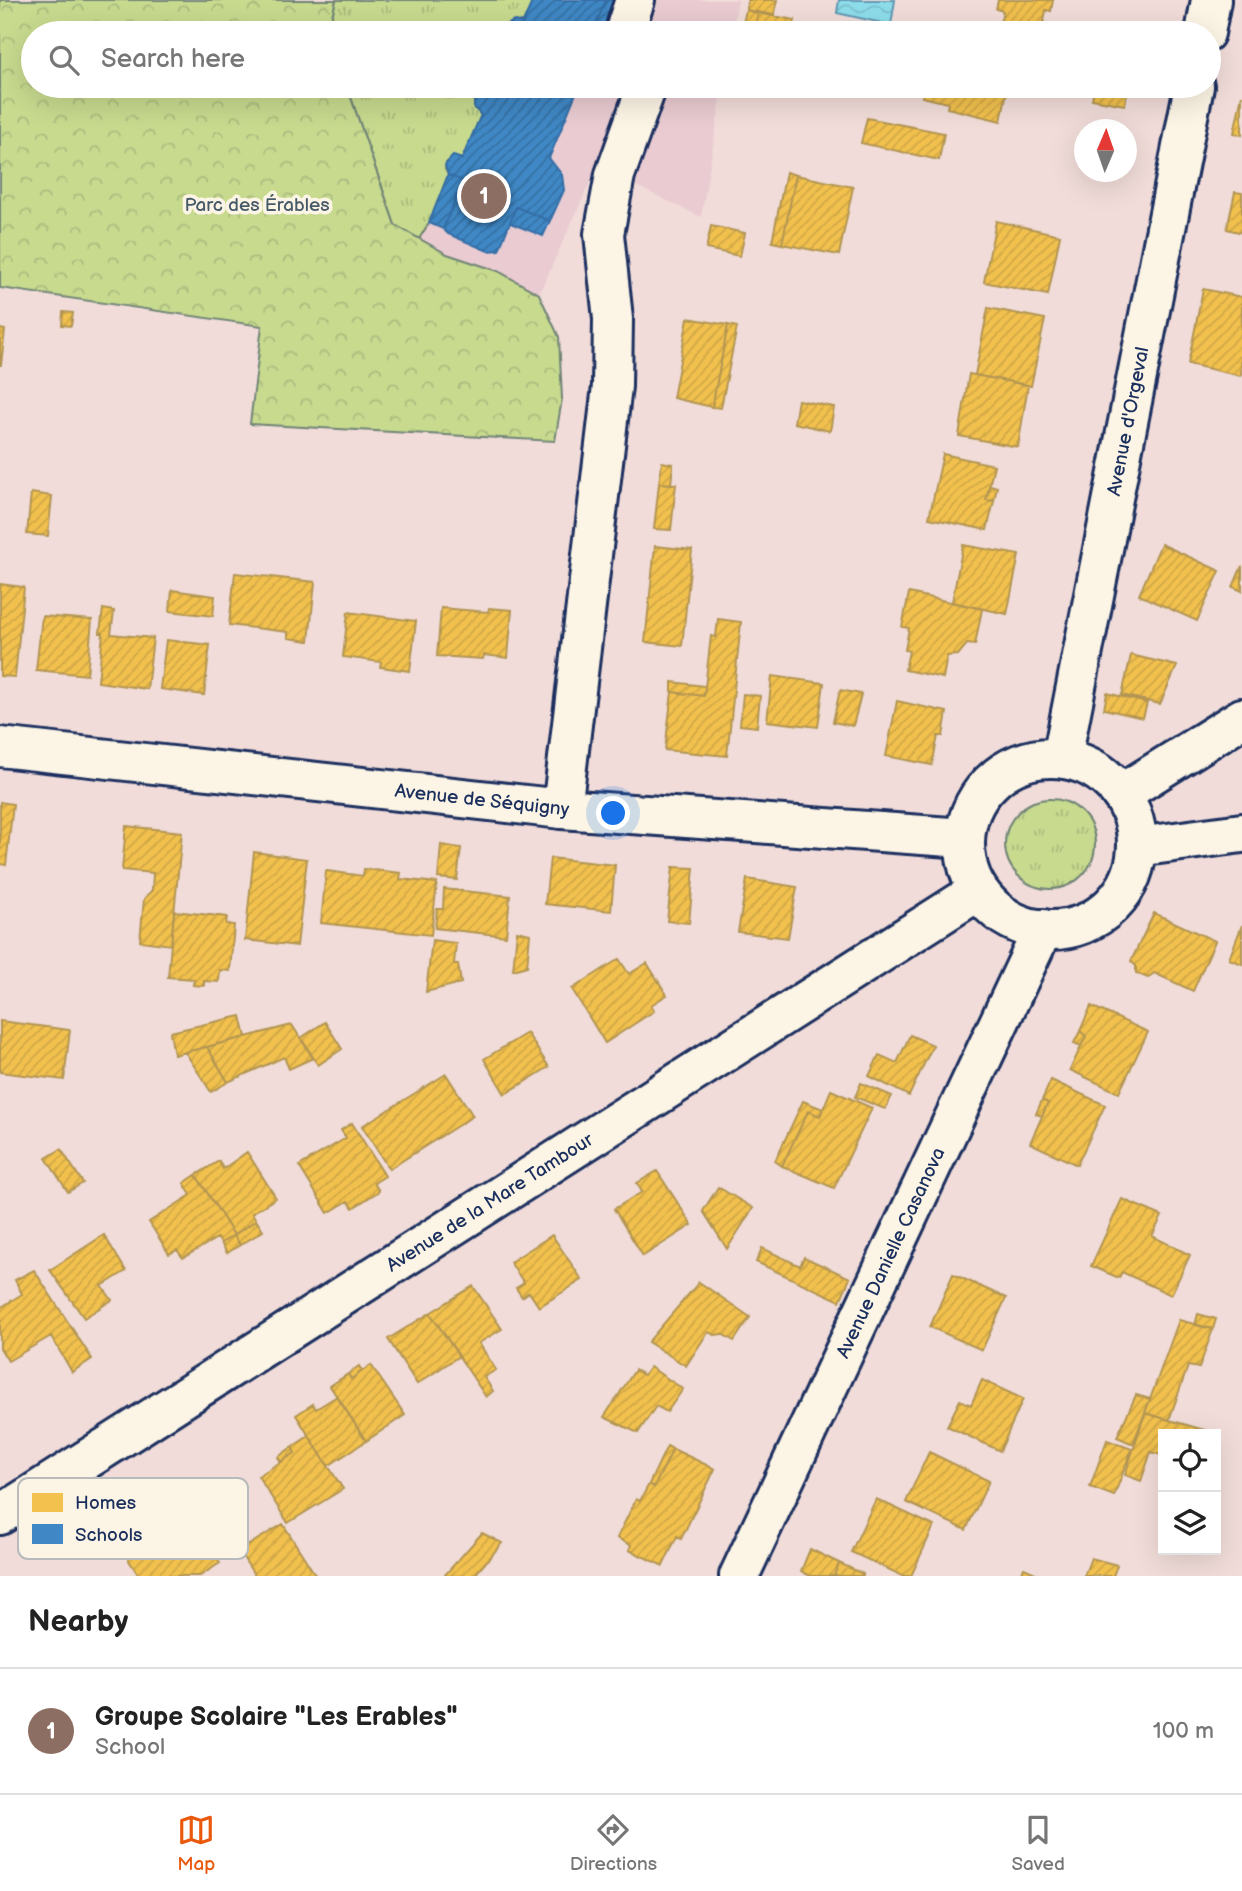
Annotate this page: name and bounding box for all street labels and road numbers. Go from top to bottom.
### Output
street label: Avenue d'Orgeval [1102,345,1154,498]
street label: Avenue de Séquigny [394,779,570,821]
street label: Avenue de la Mare Tambour [382,1127,598,1277]
street label: Avenue Danielle Casanova [831,1144,950,1362]

